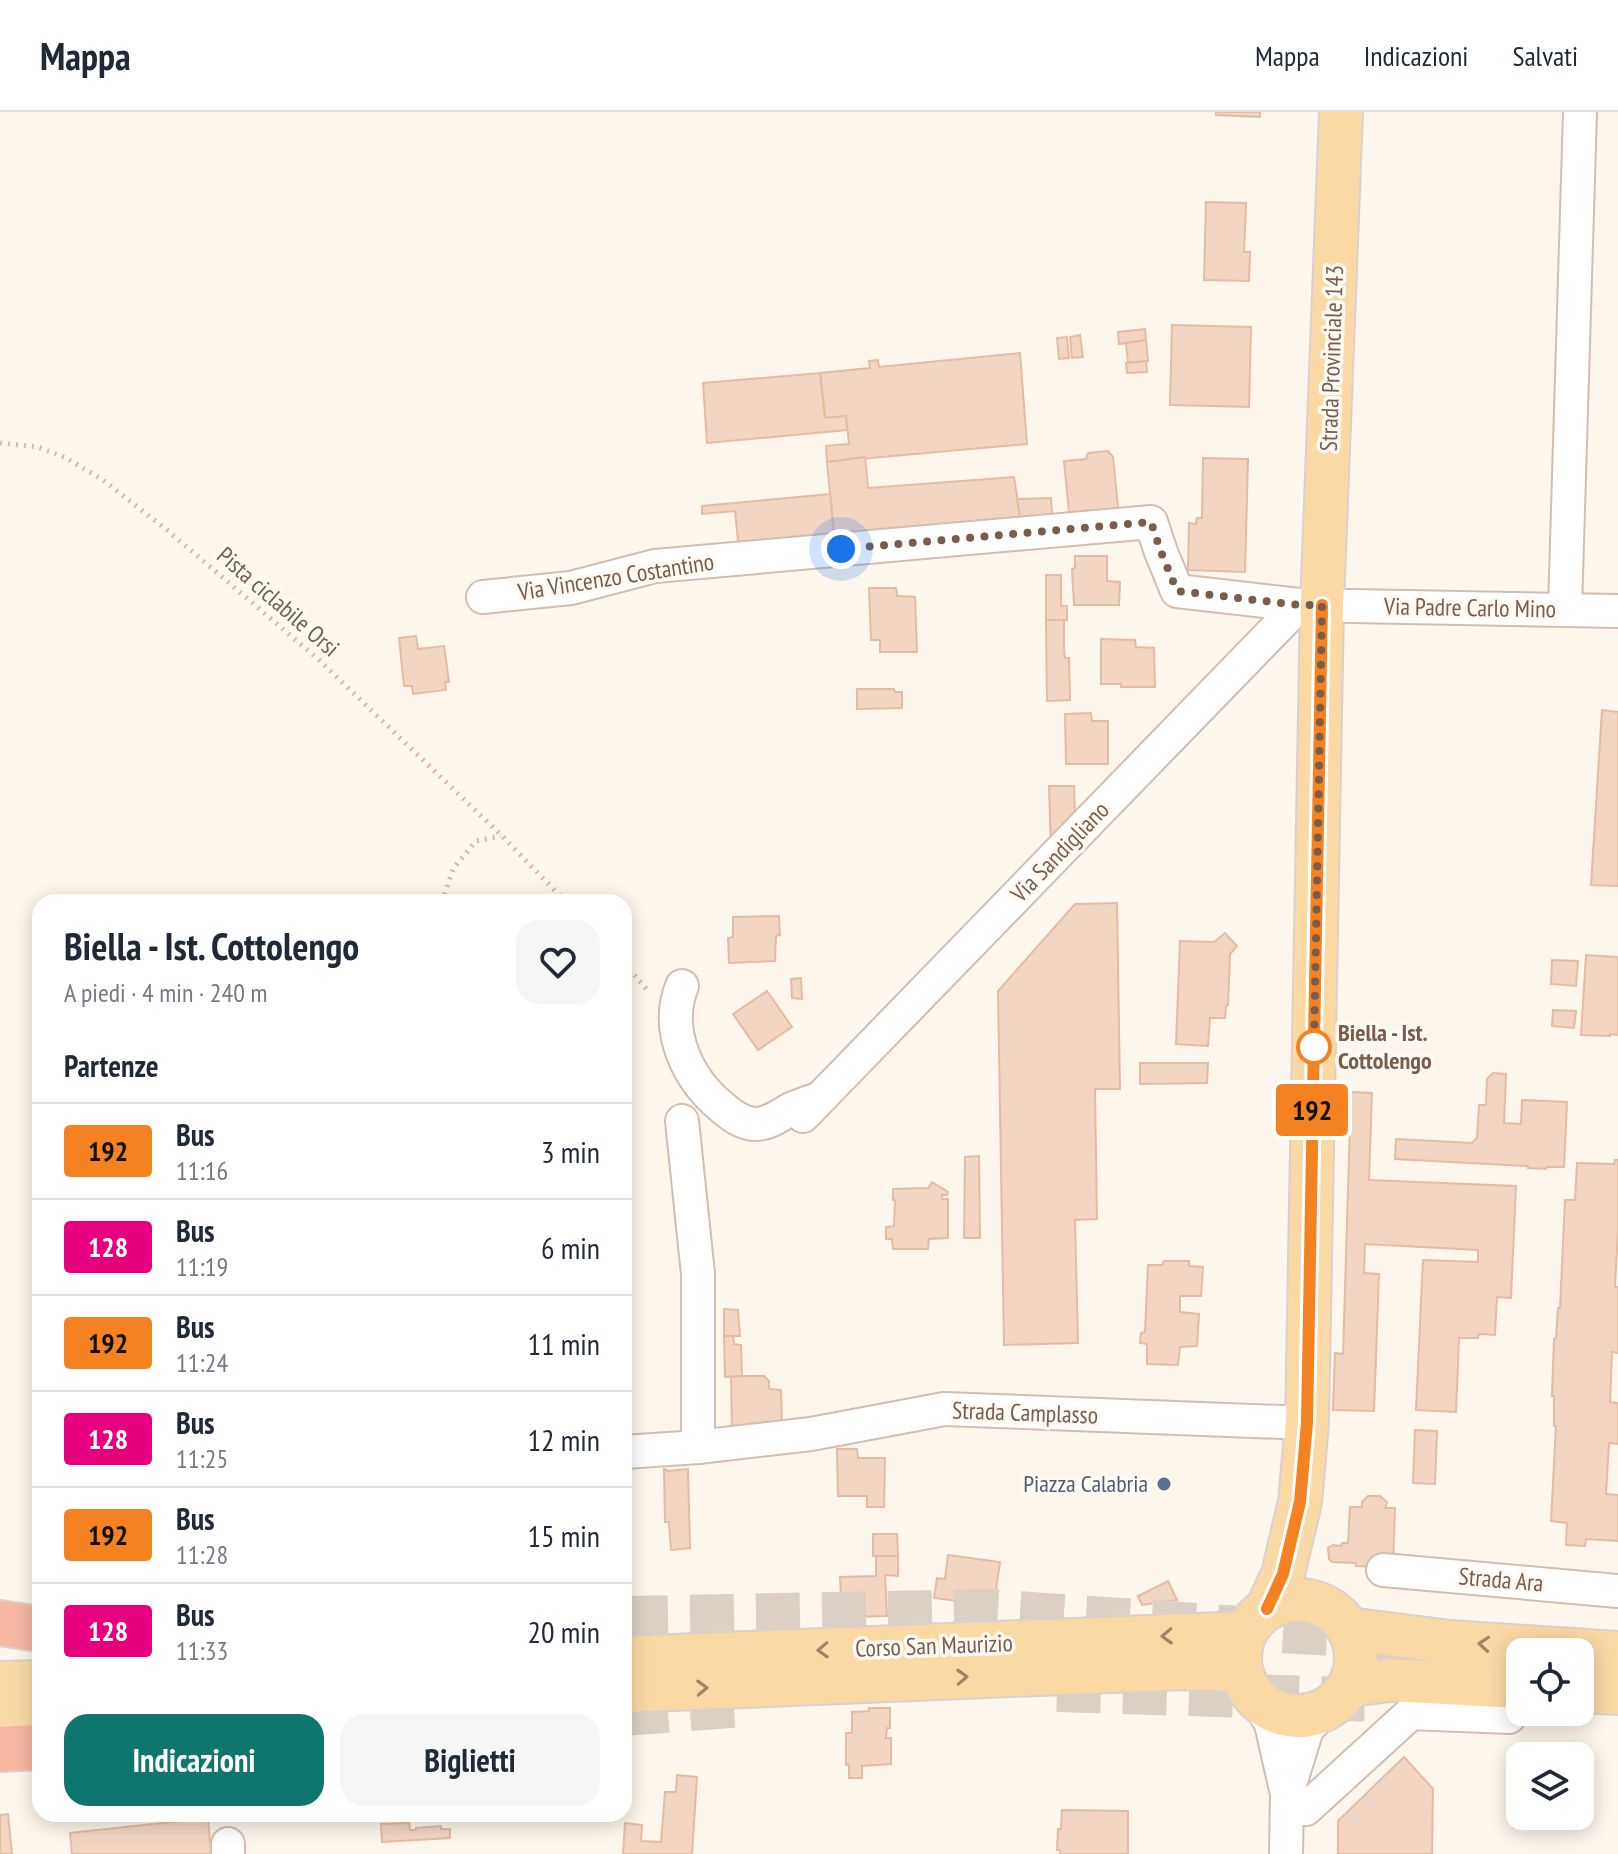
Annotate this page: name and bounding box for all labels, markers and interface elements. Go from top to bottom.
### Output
text: Mappa [40,31,131,80]
text: Mappa [1255,37,1320,74]
text: Indicazioni [1364,37,1468,74]
text: Salvati [1512,37,1578,74]
street label: Strada Provinciale 143 [1313,264,1350,452]
your location [821,529,861,569]
street label: Pista ciclabile Orsi [211,540,346,663]
street label: Via Vincenzo Costantino [515,546,716,607]
street label: Via Padre Carlo Mino [1383,590,1556,624]
street label: Via Sandigliano [1003,795,1115,909]
button: heart [516,920,600,1004]
text: Biella - Ist. Cottolengo [64,921,359,970]
text: A piedi · 4 min · 240 m [64,976,267,1009]
place label: Biella - Ist. Cottolengo [1338,1017,1432,1076]
marker: Biella - Ist. Cottolengo [1297,1030,1331,1064]
text: Partenze [64,1046,159,1085]
line badge: 192 [1266,1084,1358,1136]
text: 192 [1292,1091,1332,1128]
text: Bus [176,1115,215,1154]
text: 192 [88,1132,128,1169]
text: 3 min [541,1132,600,1171]
text: 11:16 [176,1154,228,1187]
text: Bus [176,1211,215,1250]
text: 128 [88,1228,128,1265]
text: 6 min [541,1228,600,1267]
text: 11:19 [176,1250,228,1283]
text: Bus [176,1307,215,1346]
text: 192 [88,1324,128,1361]
text: 11 min [527,1324,600,1363]
text: 11:24 [176,1346,228,1379]
street label: Strada Camplasso [951,1394,1099,1431]
text: Bus [176,1403,215,1442]
text: 128 [88,1420,128,1457]
text: 12 min [527,1420,600,1459]
text: 11:25 [176,1442,228,1475]
place label: Piazza Calabria [1023,1468,1148,1499]
marker: Piazza Calabria [1155,1475,1173,1493]
text: Bus [176,1499,215,1538]
text: 192 [88,1516,128,1553]
text: 15 min [527,1516,600,1555]
text: 11:28 [176,1538,228,1571]
street label: Strada Ara [1457,1560,1545,1599]
text: Bus [176,1595,215,1634]
text: 128 [88,1612,128,1649]
text: 20 min [527,1612,600,1651]
street label: Corso San Maurizio [855,1627,1013,1664]
one-way arrow [1160,1628,1173,1645]
text: 11:33 [176,1634,228,1667]
one-way arrow [1477,1636,1490,1653]
map controls [1506,1638,1594,1830]
button: locate [1506,1638,1594,1726]
one-way arrow [816,1642,829,1659]
one-way arrow [956,1668,969,1685]
one-way arrow [696,1679,709,1696]
button: Indicazioni [64,1714,324,1806]
button: Biglietti [340,1714,600,1806]
button: layers [1506,1742,1594,1830]

